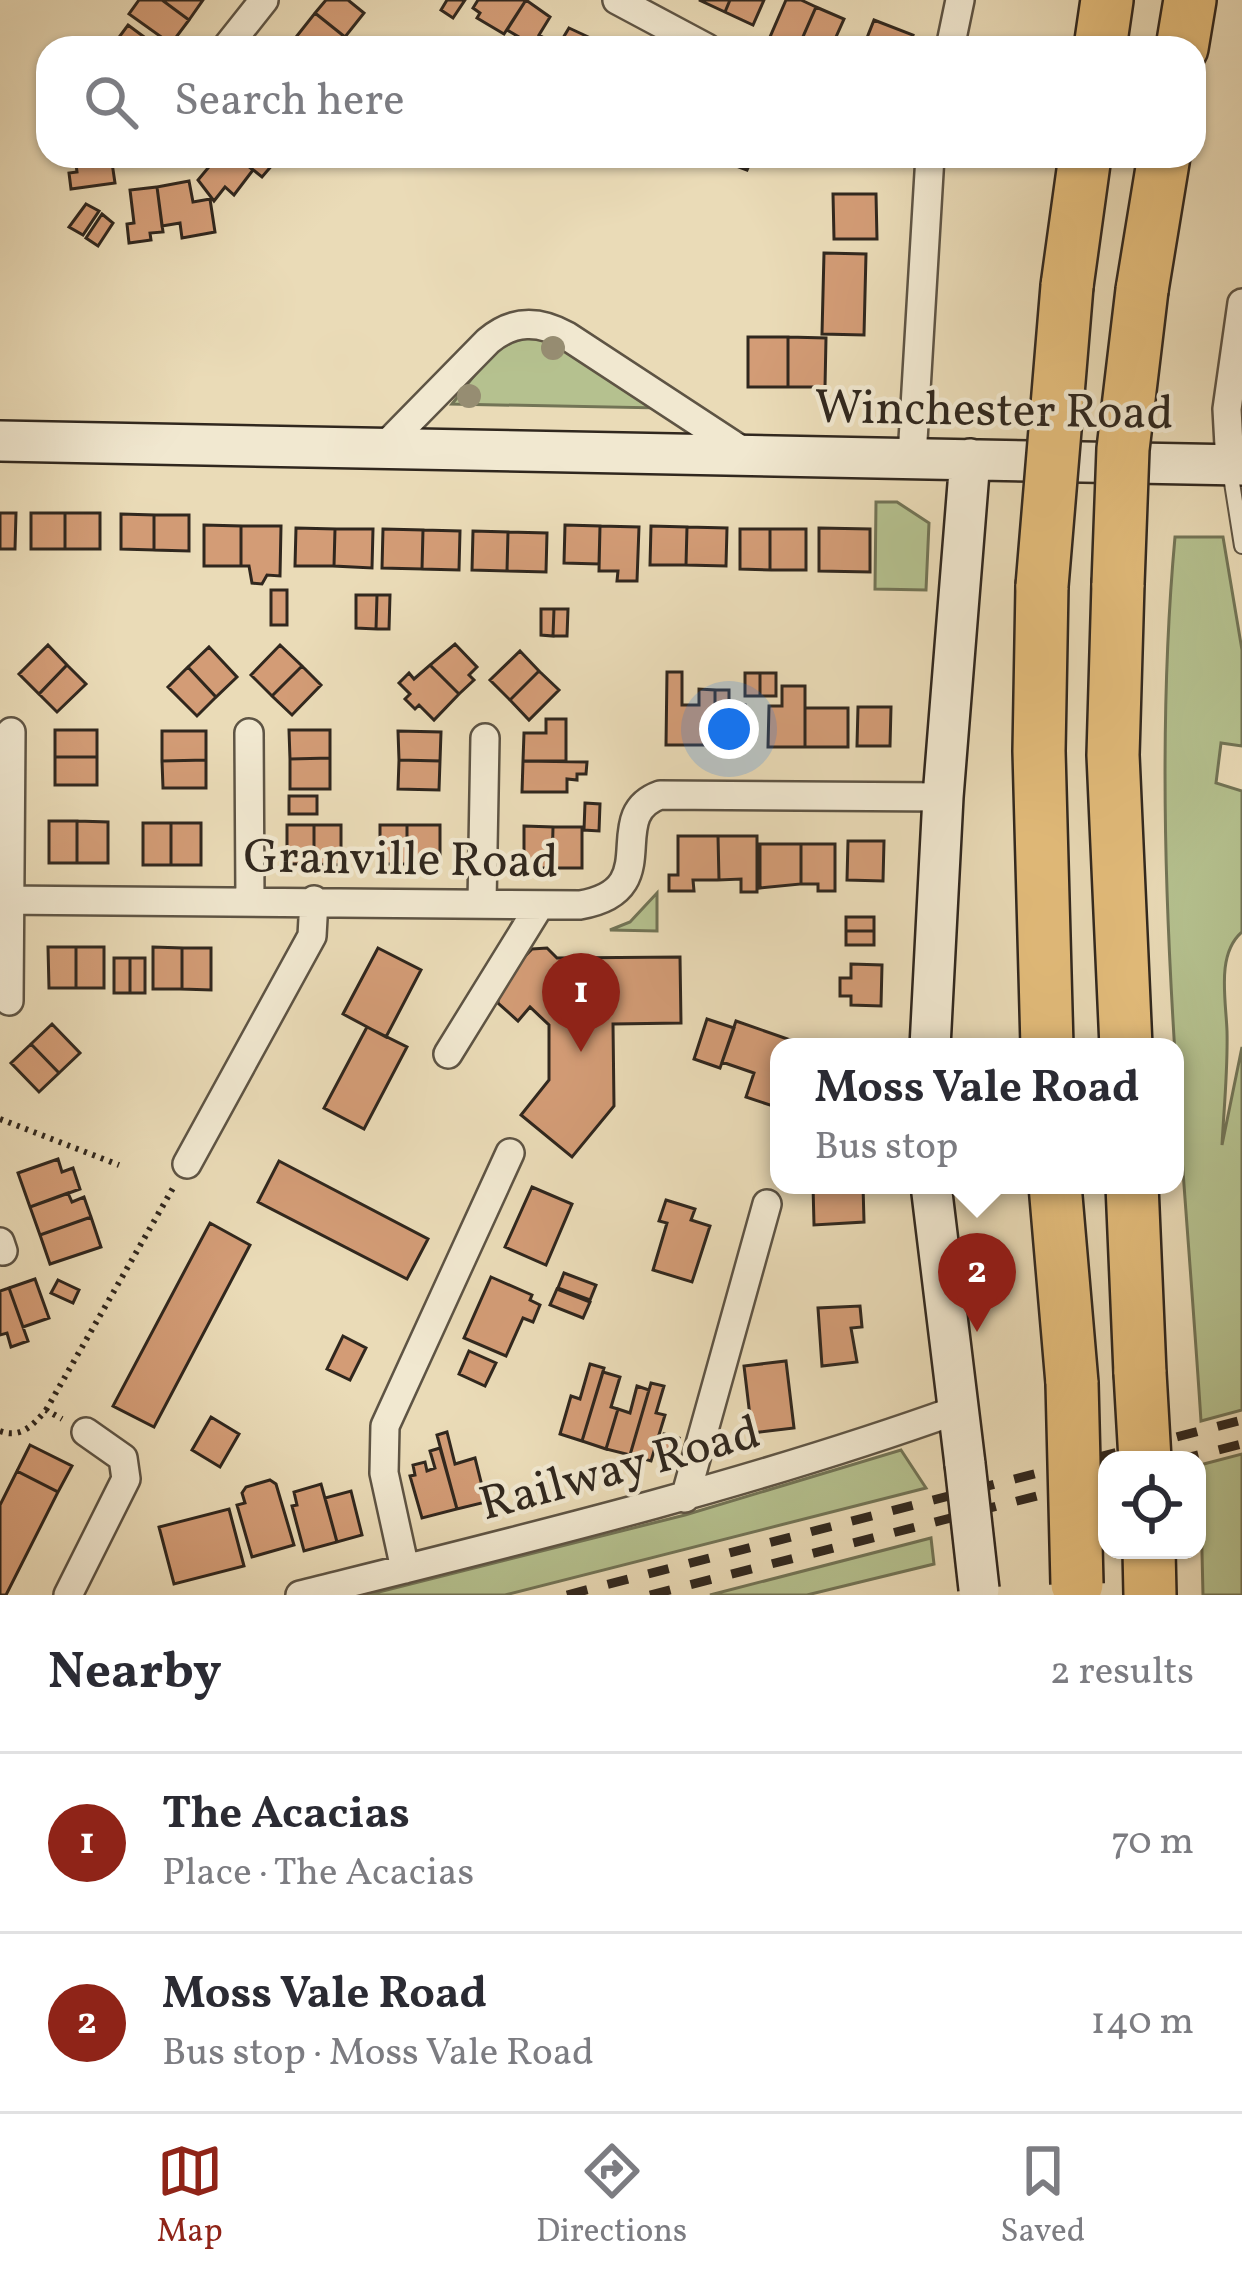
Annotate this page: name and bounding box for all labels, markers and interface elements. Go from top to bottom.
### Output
search box [36,36,1206,168]
icon: search [78,69,144,135]
text: Search here [174,71,405,134]
street label: Winchester Road [814,376,1174,449]
your location [699,699,759,759]
street label: Granville Road [243,825,559,898]
pin: 1 [542,953,620,1052]
popup [770,1038,1184,1194]
text: Moss Vale Road [814,1058,1140,1121]
text: Bus stop [814,1121,958,1175]
pin: 2 [938,1233,1016,1332]
street label: Railway Road [473,1401,768,1540]
map controls [1098,1451,1206,1559]
button: locate [1098,1451,1206,1559]
text: Nearby [48,1638,222,1709]
text: 2 results [1050,1646,1194,1700]
text: The Acacias [162,1784,410,1847]
text: 1 [79,1816,95,1870]
text: 70 m [1111,1816,1194,1870]
text: Place · The Acacias [162,1847,474,1901]
text: Moss Vale Road [162,1964,487,2027]
text: 2 [77,1996,97,2050]
text: 140 m [1091,1996,1194,2050]
text: Bus stop · Moss Vale Road [162,2027,594,2081]
tab: Map [157,2138,223,2256]
tab: Directions [536,2138,687,2256]
tab: Saved [1000,2138,1085,2256]

